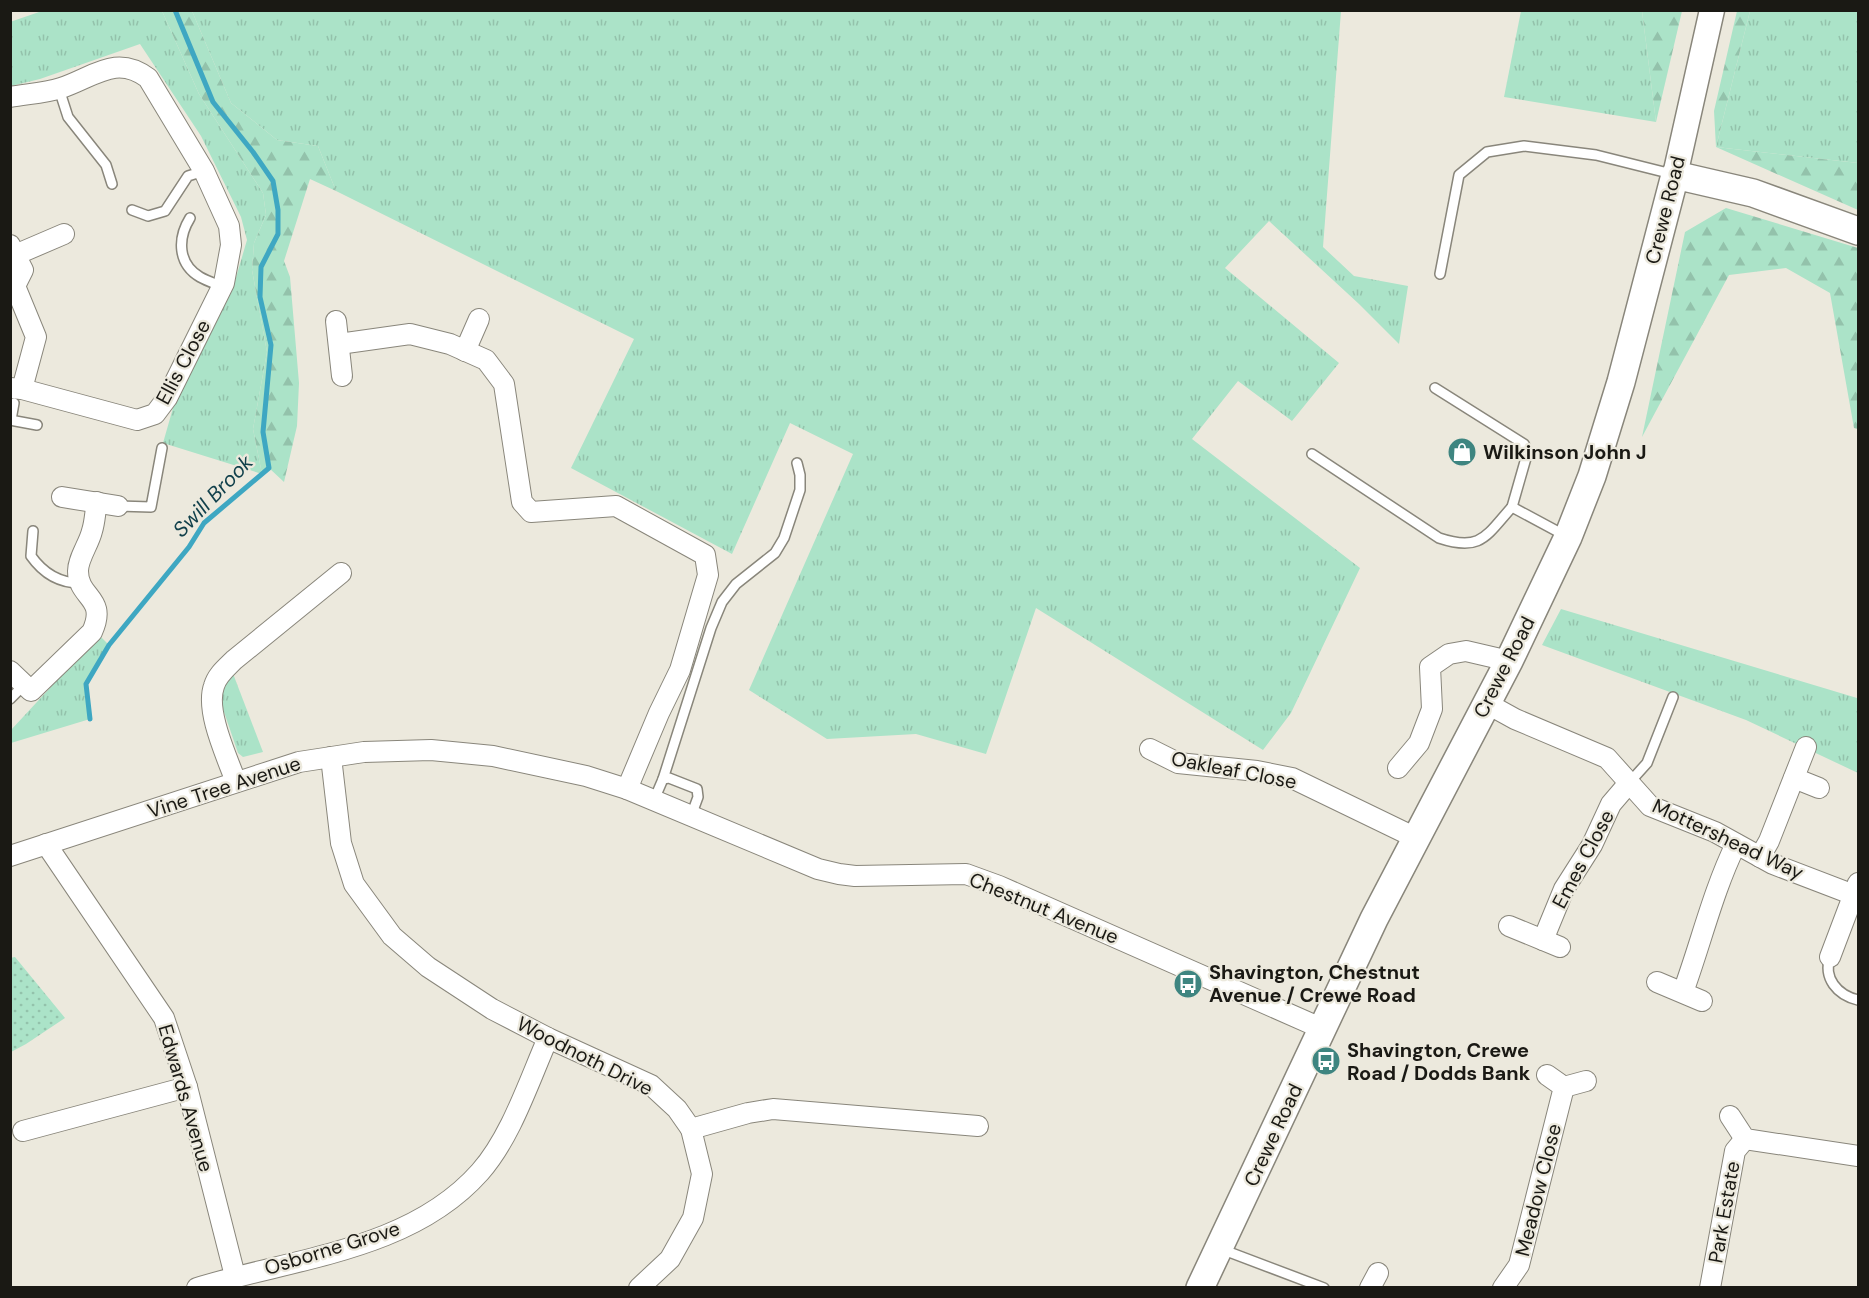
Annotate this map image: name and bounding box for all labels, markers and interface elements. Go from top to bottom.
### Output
street label: Crewe Road [1639,153,1691,267]
street label: Ellis Close [150,315,216,409]
shop icon: Wilkinson John J [1446,436,1478,468]
place label: Wilkinson John J [1483,439,1647,465]
water label: Swill Brook [167,449,260,543]
street label: Crewe Road [1467,612,1541,722]
street label: Oakleaf Close [1169,745,1299,795]
street label: Vine Tree Avenue [144,750,304,824]
street label: Mottershead Way [1648,793,1808,885]
street label: Emes Close [1546,805,1620,913]
street label: Chestnut Avenue [966,866,1122,950]
place label: Shavington, Chestnut Avenue / Crewe Road [1209,959,1420,1008]
bus stop icon: Shavington, Chestnut Avenue / Crewe Road [1172,968,1204,1000]
street label: Woodnoth Drive [512,1010,658,1102]
street label: Edwards Avenue [152,1021,220,1175]
place label: Shavington, Crewe Road / Dodds Bank [1347,1037,1531,1086]
bus stop icon: Shavington, Crewe Road / Dodds Bank [1310,1045,1342,1077]
street label: Crewe Road [1238,1079,1308,1191]
street label: Meadow Close [1509,1121,1567,1259]
street label: Park Estate [1702,1159,1746,1265]
street label: Osborne Grove [261,1215,403,1281]

